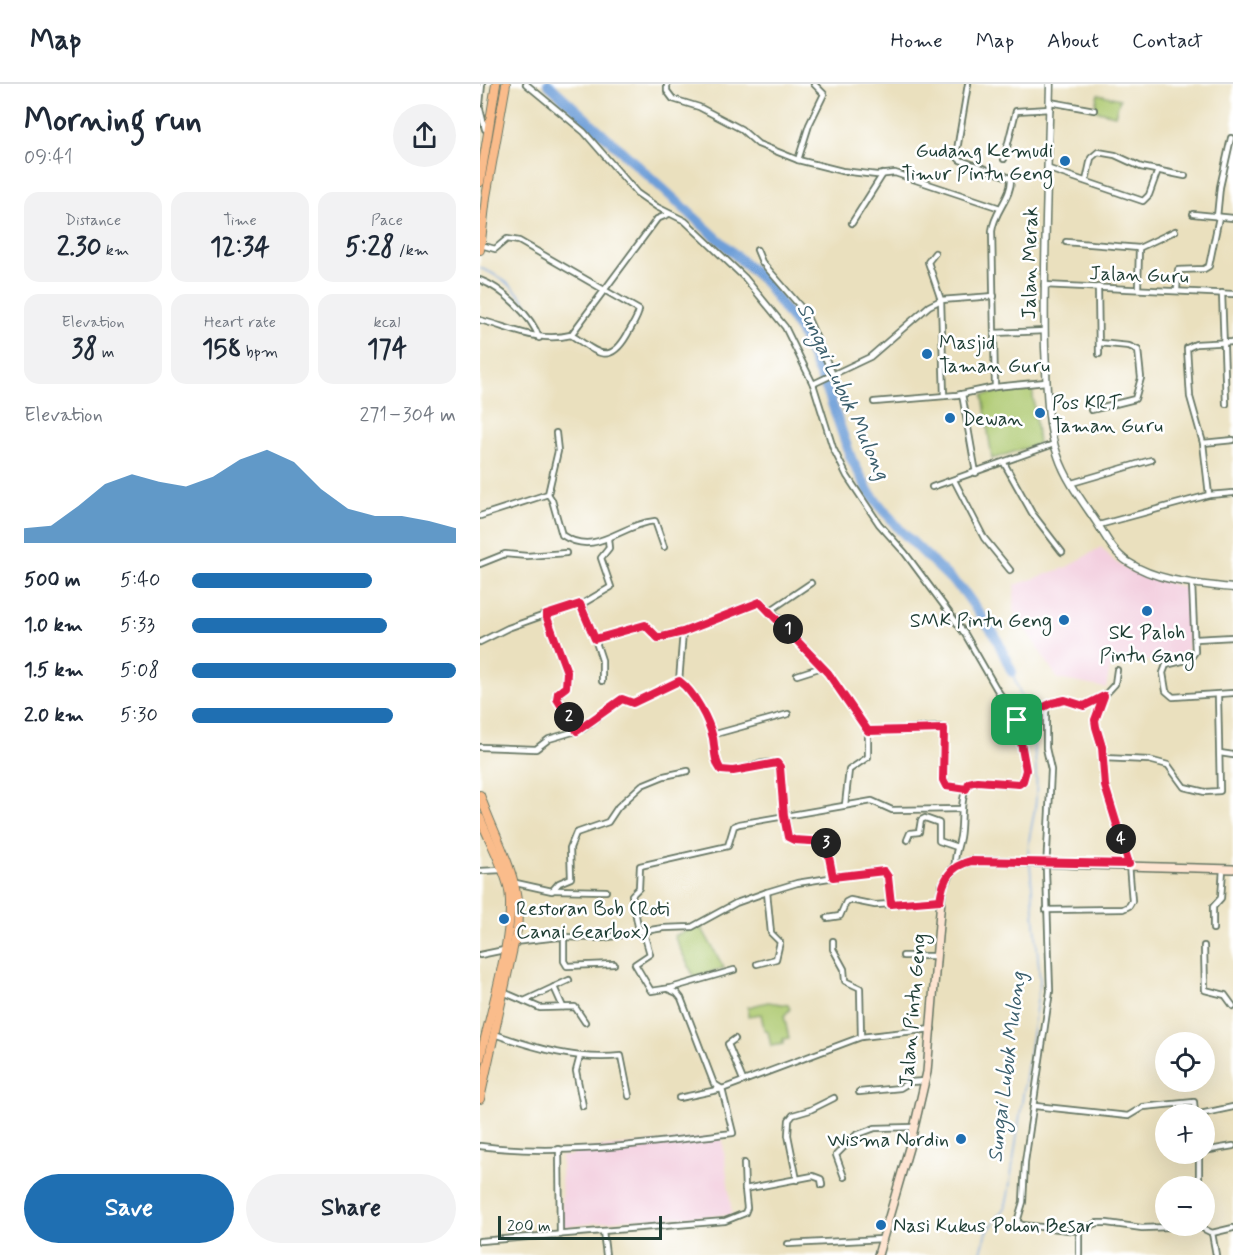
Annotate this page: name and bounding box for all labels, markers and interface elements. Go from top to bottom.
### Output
text: Map [30,23,81,60]
text: Home [891,27,943,55]
text: Map [976,27,1014,55]
text: About [1047,27,1099,55]
text: Contact [1132,27,1203,55]
text: Morning run [24,99,202,143]
button: share [393,104,456,167]
place label: Gudang Kemudi Timur Pintu Geng [902,138,1053,189]
text: 09:41 [24,144,73,171]
marker: Gudang Kemudi Timur Pintu Geng [1058,154,1072,168]
street label: Jalan Merak [1016,206,1045,320]
text: Distance [65,210,121,231]
text: Time [223,210,257,231]
text: Pace [371,210,403,231]
text: 2.30 [57,231,102,265]
text: 12:34 [210,231,270,265]
text: 5:28 [345,231,394,265]
text: km [102,240,129,261]
text: /km [394,240,429,261]
street label: Jalan Guru [1089,260,1189,291]
water label: Sungai Lubuk Mulong [788,299,897,486]
text: Elevation [62,312,125,333]
text: Heart rate [204,312,276,333]
text: kcal [374,312,400,333]
place label: Masjid Taman Guru [939,330,1050,380]
text: 38 [71,333,97,367]
text: 158 [202,333,241,367]
text: 174 [367,333,407,367]
text: m [97,342,115,363]
text: bpm [241,342,278,363]
marker: Masjid Taman Guru [920,347,934,361]
place label: Pos KRT Taman Guru [1052,390,1163,440]
text: Elevation [24,402,103,429]
text: 271–304 m [359,402,456,429]
place label: Dewan [962,406,1023,433]
marker: Pos KRT Taman Guru [1033,406,1047,420]
marker: Dewan [943,411,957,425]
text: 500 m [24,567,81,594]
text: 5:40 [120,567,160,594]
marker: SK Paloh Pintu Gang [1140,604,1154,618]
place label: SMK Pintu Geng [910,608,1052,636]
text: 1.0 km [24,612,83,639]
text: 5:33 [120,612,155,639]
marker: SMK Pintu Geng [1057,613,1071,627]
pin: 1 [773,614,803,644]
text: 1 [784,618,792,639]
place label: SK Paloh Pintu Gang [1099,620,1195,671]
text: 1.5 km [24,657,84,684]
text: 5:08 [120,657,159,684]
pin [991,694,1042,745]
text: 2.0 km [24,702,84,729]
text: 5:30 [120,702,158,729]
pin: 2 [554,702,584,732]
icon: arrive [1000,703,1033,736]
text: 2 [565,706,573,727]
pin: 4 [1106,824,1136,854]
pin: 3 [811,828,841,858]
text: 4 [1116,828,1126,849]
text: 3 [822,832,830,853]
place label: Restoran Bob (Roti Canai Gearbox) [516,896,670,946]
marker: Restoran Bob (Roti Canai Gearbox) [497,912,511,926]
street label: Jalan Pintu Geng [893,932,935,1088]
water label: Sungai Lubuk Mulong [981,969,1035,1164]
map controls [1155,1032,1215,1236]
button: locate [1155,1032,1215,1092]
button: + [1155,1104,1215,1164]
place label: Wisma Nordin [827,1127,949,1154]
marker: Wisma Nordin [954,1132,968,1146]
button: Save [24,1174,234,1243]
button: Share [246,1174,456,1243]
button: − [1155,1176,1215,1236]
scale bar [498,1213,662,1240]
place label: Nasi Kukus Pohon Besar [893,1213,1094,1240]
text: 200 m [507,1216,551,1237]
marker: Nasi Kukus Pohon Besar [874,1218,888,1232]

